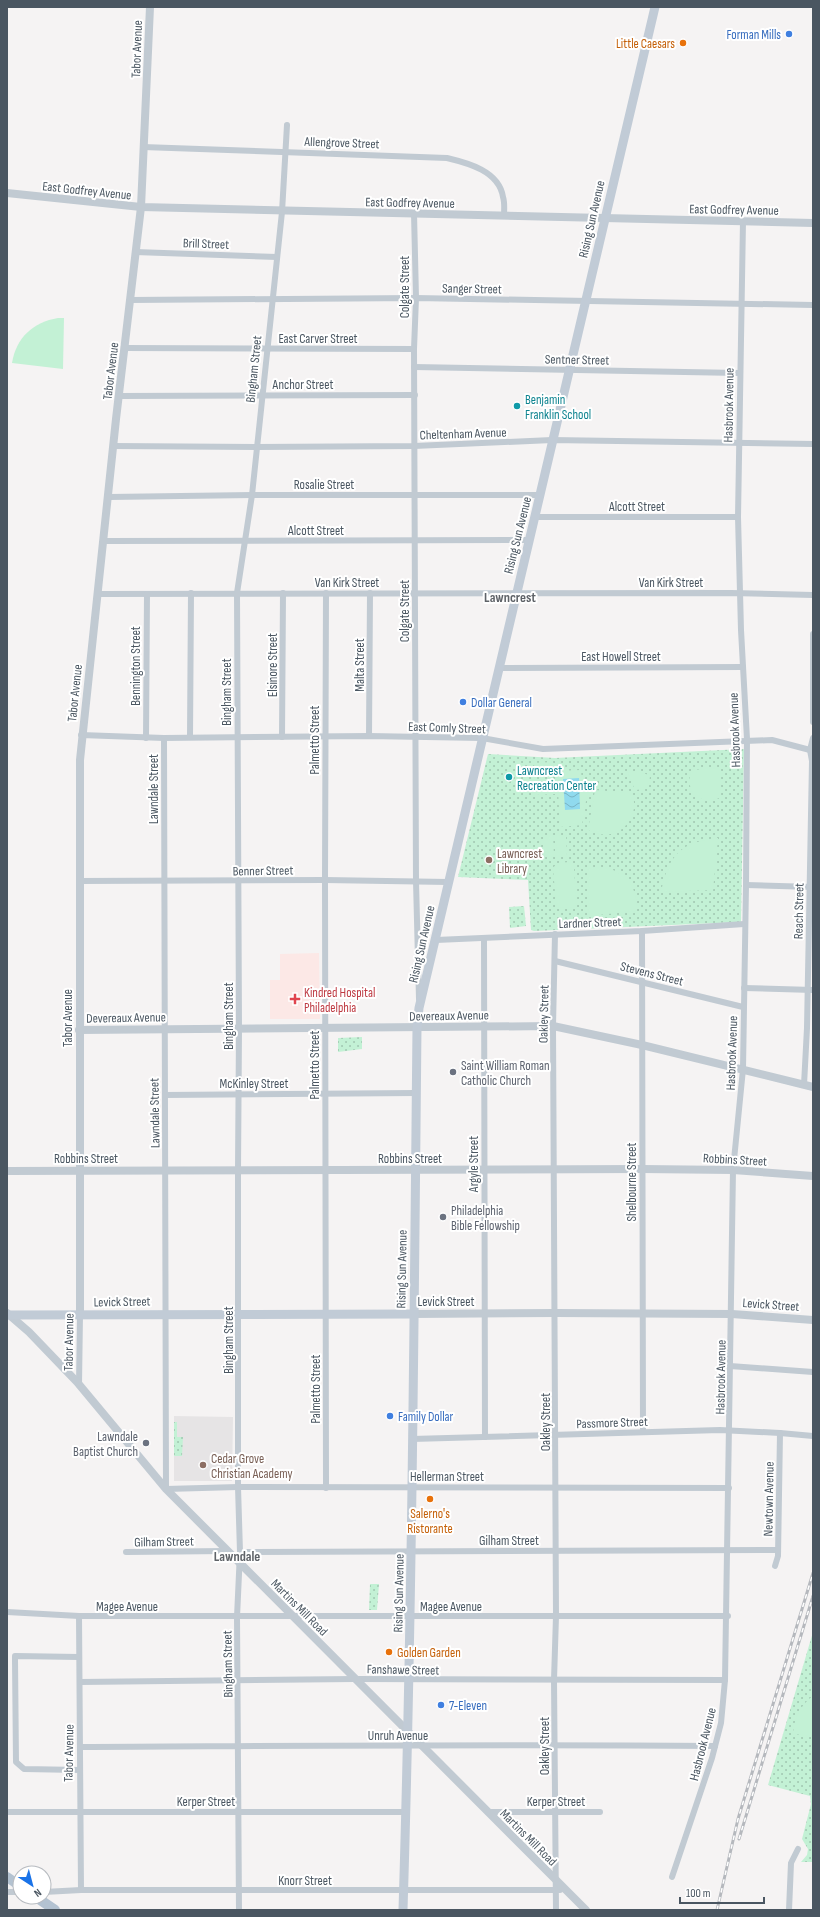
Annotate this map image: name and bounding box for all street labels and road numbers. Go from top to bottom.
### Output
street label: Tabor Avenue [128,20,146,78]
street label: Allengrove Street [303,134,380,152]
street label: East Godfrey Avenue [42,178,132,204]
street label: Rising Sun Avenue [575,179,609,259]
street label: East Godfrey Avenue [365,194,455,212]
street label: East Godfrey Avenue [689,201,779,219]
street label: Brill Street [183,235,229,253]
street label: Colgate Street [397,256,413,318]
street label: Sanger Street [442,280,502,298]
street label: East Carver Street [278,331,358,347]
street label: Bingham Street [243,335,265,403]
street label: Tabor Avenue [100,341,122,401]
street label: Sentner Street [545,351,609,369]
street label: Hasbrook Avenue [720,367,738,443]
street label: Anchor Street [272,377,333,393]
street label: Cheltenham Avenue [419,424,507,444]
street label: Rosalie Street [294,477,354,493]
street label: Rising Sun Avenue [501,495,535,575]
street label: Alcott Street [608,499,665,515]
street label: Alcott Street [287,523,344,539]
street label: Van Kirk Street [315,575,379,591]
street label: Van Kirk Street [639,575,703,591]
street label: Colgate Street [397,580,413,642]
street label: Bennington Street [128,626,144,706]
street label: Elsinore Street [265,633,281,697]
street label: Malta Street [352,638,368,692]
street label: East Howell Street [581,649,661,665]
street label: Bingham Street [219,658,235,726]
street label: Tabor Avenue [64,664,86,723]
street label: Hasbrook Avenue [726,692,744,768]
street label: Palmetto Street [307,705,323,774]
street label: East Comly Street [408,719,486,737]
street label: Lawndale Street [146,754,162,824]
street label: Benner Street [233,862,293,880]
street label: Reach Street [791,883,807,939]
street label: Rising Sun Avenue [405,904,439,984]
street label: Lardner Street [558,914,622,932]
street label: Stevens Street [619,958,685,990]
street label: Bingham Street [221,982,237,1050]
street label: Oakley Street [535,985,553,1043]
street label: Tabor Avenue [60,989,76,1047]
street label: Devereaux Avenue [409,1007,489,1025]
street label: Devereaux Avenue [86,1009,166,1027]
street label: Hasbrook Avenue [723,1015,741,1091]
street label: Palmetto Street [307,1030,323,1099]
street label: McKinley Street [220,1076,288,1092]
street label: Lawndale Street [146,1078,164,1148]
street label: Argyle Street [466,1136,482,1193]
street label: Shelbourne Street [624,1142,640,1222]
street label: Robbins Street [702,1150,767,1170]
street label: Robbins Street [54,1151,118,1167]
street label: Robbins Street [378,1151,442,1167]
street label: Rising Sun Avenue [393,1230,411,1309]
street label: Levick Street [93,1294,151,1310]
street label: Levick Street [418,1294,474,1310]
street label: Levick Street [742,1295,800,1315]
street label: Bingham Street [221,1306,237,1374]
street label: Tabor Avenue [60,1313,78,1371]
street label: Hasbrook Avenue [712,1339,730,1415]
street label: Palmetto Street [308,1354,324,1423]
street label: Oakley Street [538,1393,554,1451]
street label: Passmore Street [576,1414,648,1432]
street label: Newtown Avenue [760,1461,778,1537]
street label: Hellerman Street [410,1469,484,1485]
street label: Gilham Street [134,1533,194,1551]
street label: Gilham Street [479,1533,539,1549]
street label: Rising Sun Avenue [390,1554,408,1633]
street label: Martins Mill Road [267,1576,331,1640]
street label: Magee Avenue [96,1599,158,1615]
street label: Magee Avenue [420,1599,482,1615]
street label: Bingham Street [219,1630,237,1698]
street label: Fanshawe Street [367,1661,439,1679]
street label: Hasbrook Avenue [686,1706,720,1782]
street label: Oakley Street [537,1717,553,1775]
street label: Tabor Avenue [60,1724,78,1782]
street label: Unruh Avenue [368,1728,428,1744]
street label: Kerper Street [177,1794,235,1810]
street label: Kerper Street [527,1794,585,1810]
street label: Martins Mill Road [496,1806,560,1870]
street label: Knorr Street [278,1873,332,1889]

